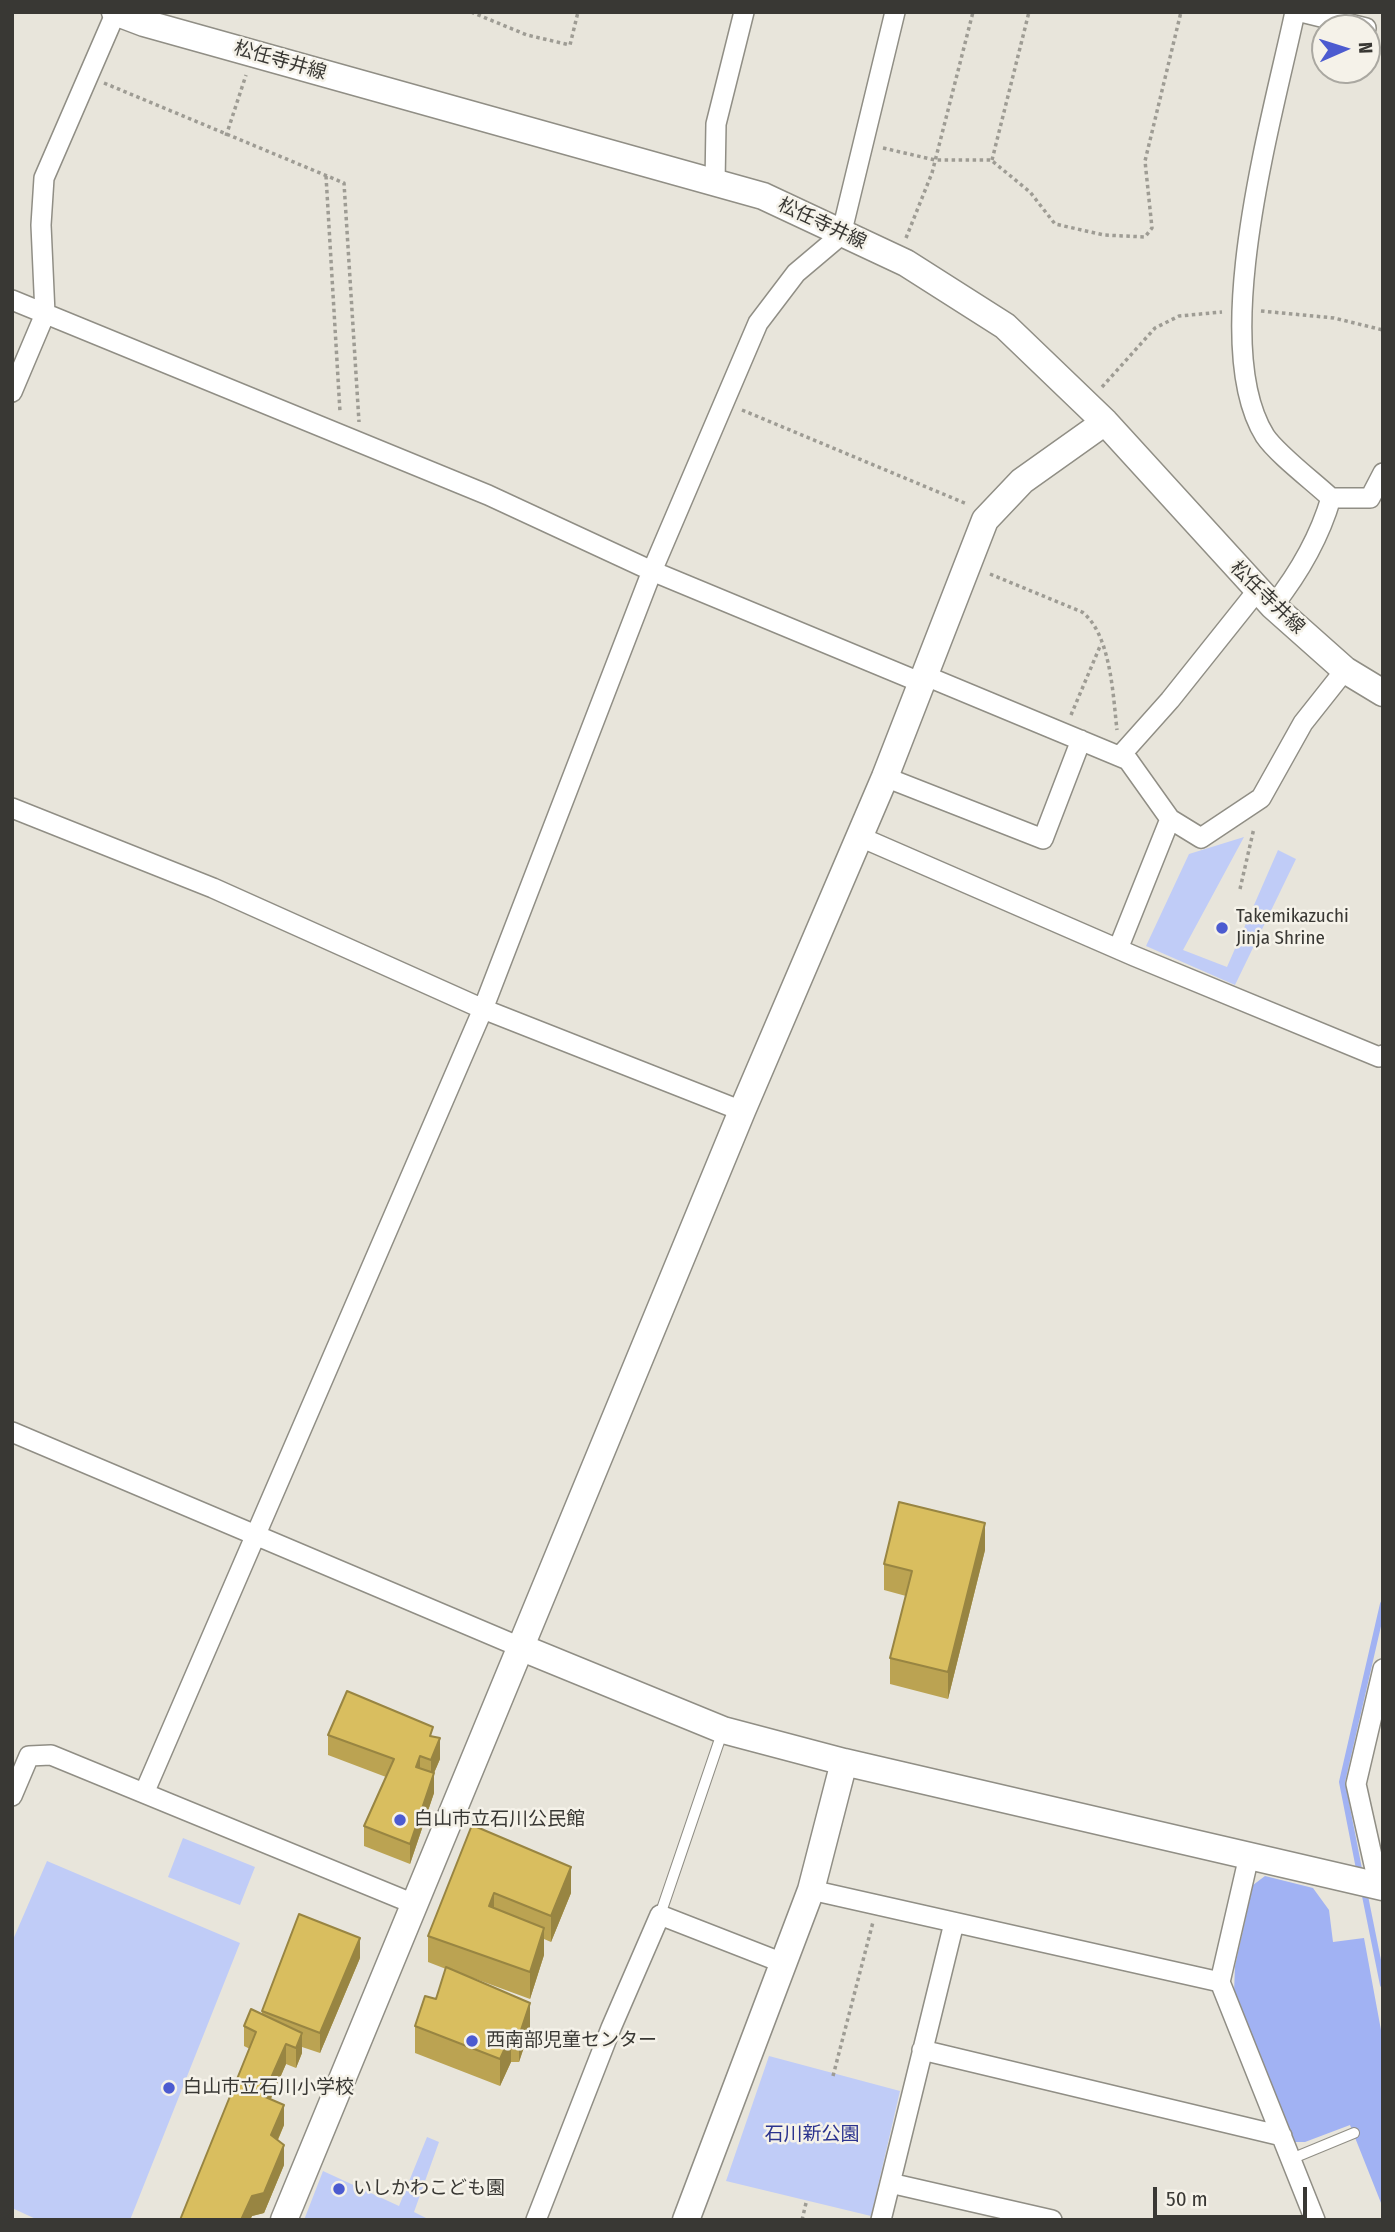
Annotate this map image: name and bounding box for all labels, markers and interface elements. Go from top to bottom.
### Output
north arrow [1311,14,1381,84]
street label: 松任寺井線 [231,37,329,85]
text: N [1354,42,1377,54]
street label: 松任寺井線 [774,194,870,254]
street label: 松任寺井線 [1225,557,1309,639]
place label: Takemikazuchi Jinja Shrine [1236,906,1349,950]
marker: Takemikazuchi Jinja Shrine [1214,920,1230,936]
place label: 白山市立石川公民館 [414,1809,585,1831]
marker: 白山市立石川公民館 [392,1812,408,1828]
place label: 西南部児童センター [486,2030,657,2052]
marker: 西南部児童センター [464,2033,480,2049]
place label: 白山市立石川小学校 [183,2077,354,2099]
marker: 白山市立石川小学校 [161,2080,177,2096]
park label: 石川新公園 [765,2124,859,2146]
scale bar [1157,2172,1311,2216]
place label: いしかわこども園 [353,2178,505,2200]
marker: いしかわこども園 [331,2181,347,2197]
text: 50 m [1166,2186,1208,2212]

